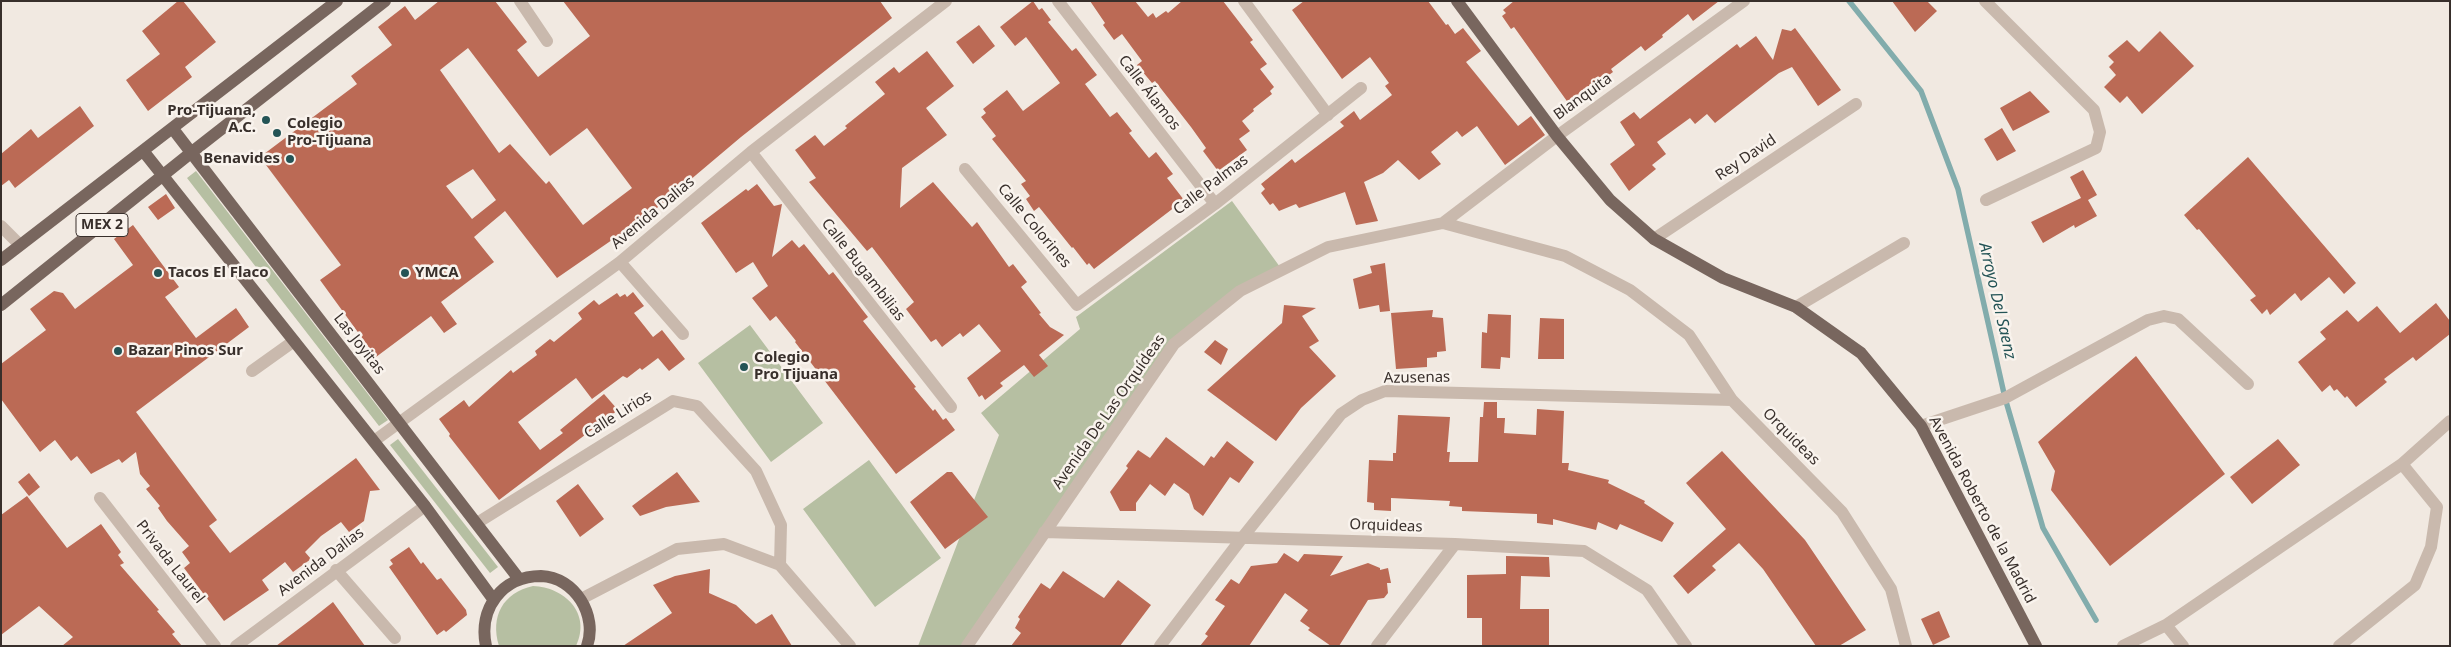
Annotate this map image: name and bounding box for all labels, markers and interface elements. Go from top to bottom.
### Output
street label: Calle Álamos [1114,52,1184,134]
street label: Blanquita [1550,70,1616,124]
place label: Pro-Tijuana, A.C. [167,102,256,137]
marker: Pro-Tijuana, A.C. [260,114,272,126]
place label: Colegio Pro-Tijuana [287,115,371,150]
marker: Colegio Pro-Tijuana [271,127,283,139]
street label: Rey David [1712,131,1780,185]
place label: Benavides [203,150,280,168]
street label: Calle Palmas [1170,151,1252,219]
marker: Benavides [284,153,296,165]
street label: Avenida Dalias [608,173,698,253]
street label: Calle Colorines [994,180,1074,272]
road number: MEX 2 [76,214,128,236]
street label: Calle Bugambilias [817,215,909,325]
water label: Arroyo Del Saenz [1974,241,2020,361]
place label: Tacos El Flaco [168,264,269,282]
place label: YMCA [415,264,459,282]
marker: Tacos El Flaco [152,267,164,279]
marker: YMCA [399,267,411,279]
street label: Las Joyitas [330,310,388,378]
street label: Avenida De Las Orquídeas [1049,331,1169,493]
place label: Bazar Pinos Sur [128,342,243,360]
marker: Bazar Pinos Sur [112,345,124,357]
place label: Colegio Pro Tijuana [754,349,838,384]
marker: Colegio Pro Tijuana [738,361,750,373]
street label: Azusenas [1384,368,1450,388]
street label: Calle Lirios [581,387,655,443]
street label: Orquideas [1759,405,1823,469]
street label: Avenida Roberto de la Madrid [1925,413,2039,607]
street label: Orquideas [1349,516,1423,536]
street label: Privada Laurel [132,517,208,607]
street label: Avenida Dalias [274,524,368,600]

